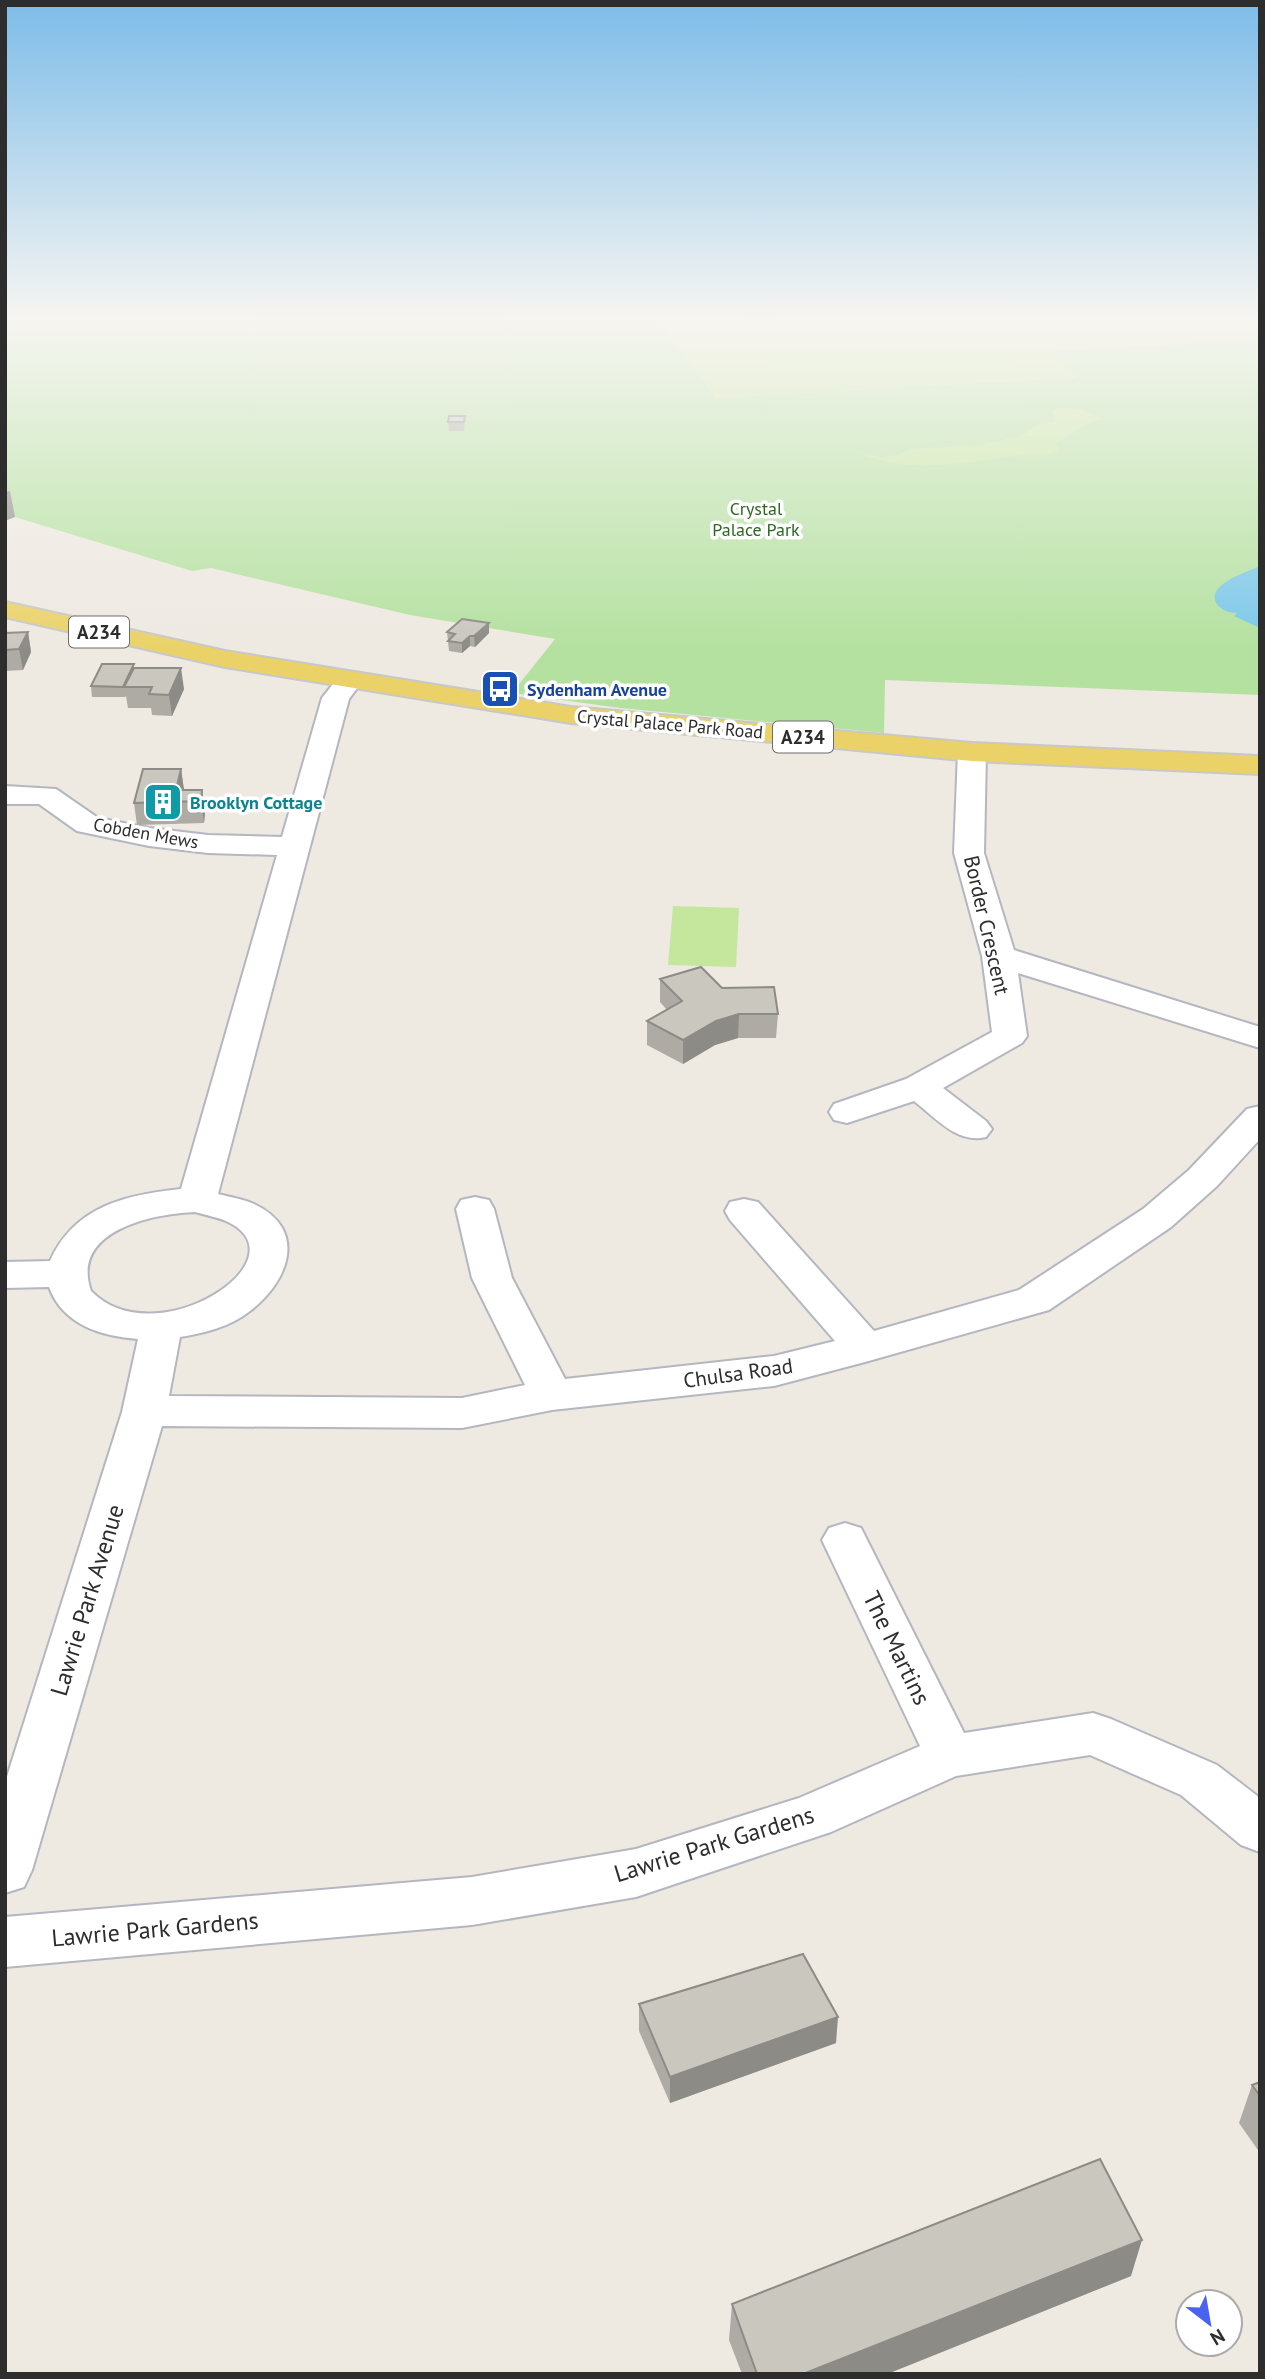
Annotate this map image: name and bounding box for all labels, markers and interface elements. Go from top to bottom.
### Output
park label: Crystal Palace Park [712,497,800,541]
road number: A234 [69,617,129,648]
bus stop icon: Sydenham Avenue [479,668,521,710]
place label: Sydenham Avenue [527,678,667,701]
street label: Crystal Palace Park Road [576,704,764,744]
road number: A234 [773,722,833,752]
building icon: Brooklyn Cottage [142,781,184,823]
place label: Brooklyn Cottage [190,791,322,814]
street label: Cobden Mews [92,812,200,854]
street label: Border Crescent [958,853,1016,997]
street label: Chulsa Road [682,1352,794,1394]
street label: Lawrie Park Avenue [43,1500,131,1700]
street label: The Martins [856,1586,938,1710]
street label: Lawrie Park Gardens [610,1799,818,1889]
street label: Lawrie Park Gardens [50,1905,260,1953]
north arrow [1174,2288,1244,2358]
text: N [1206,2324,1229,2351]

